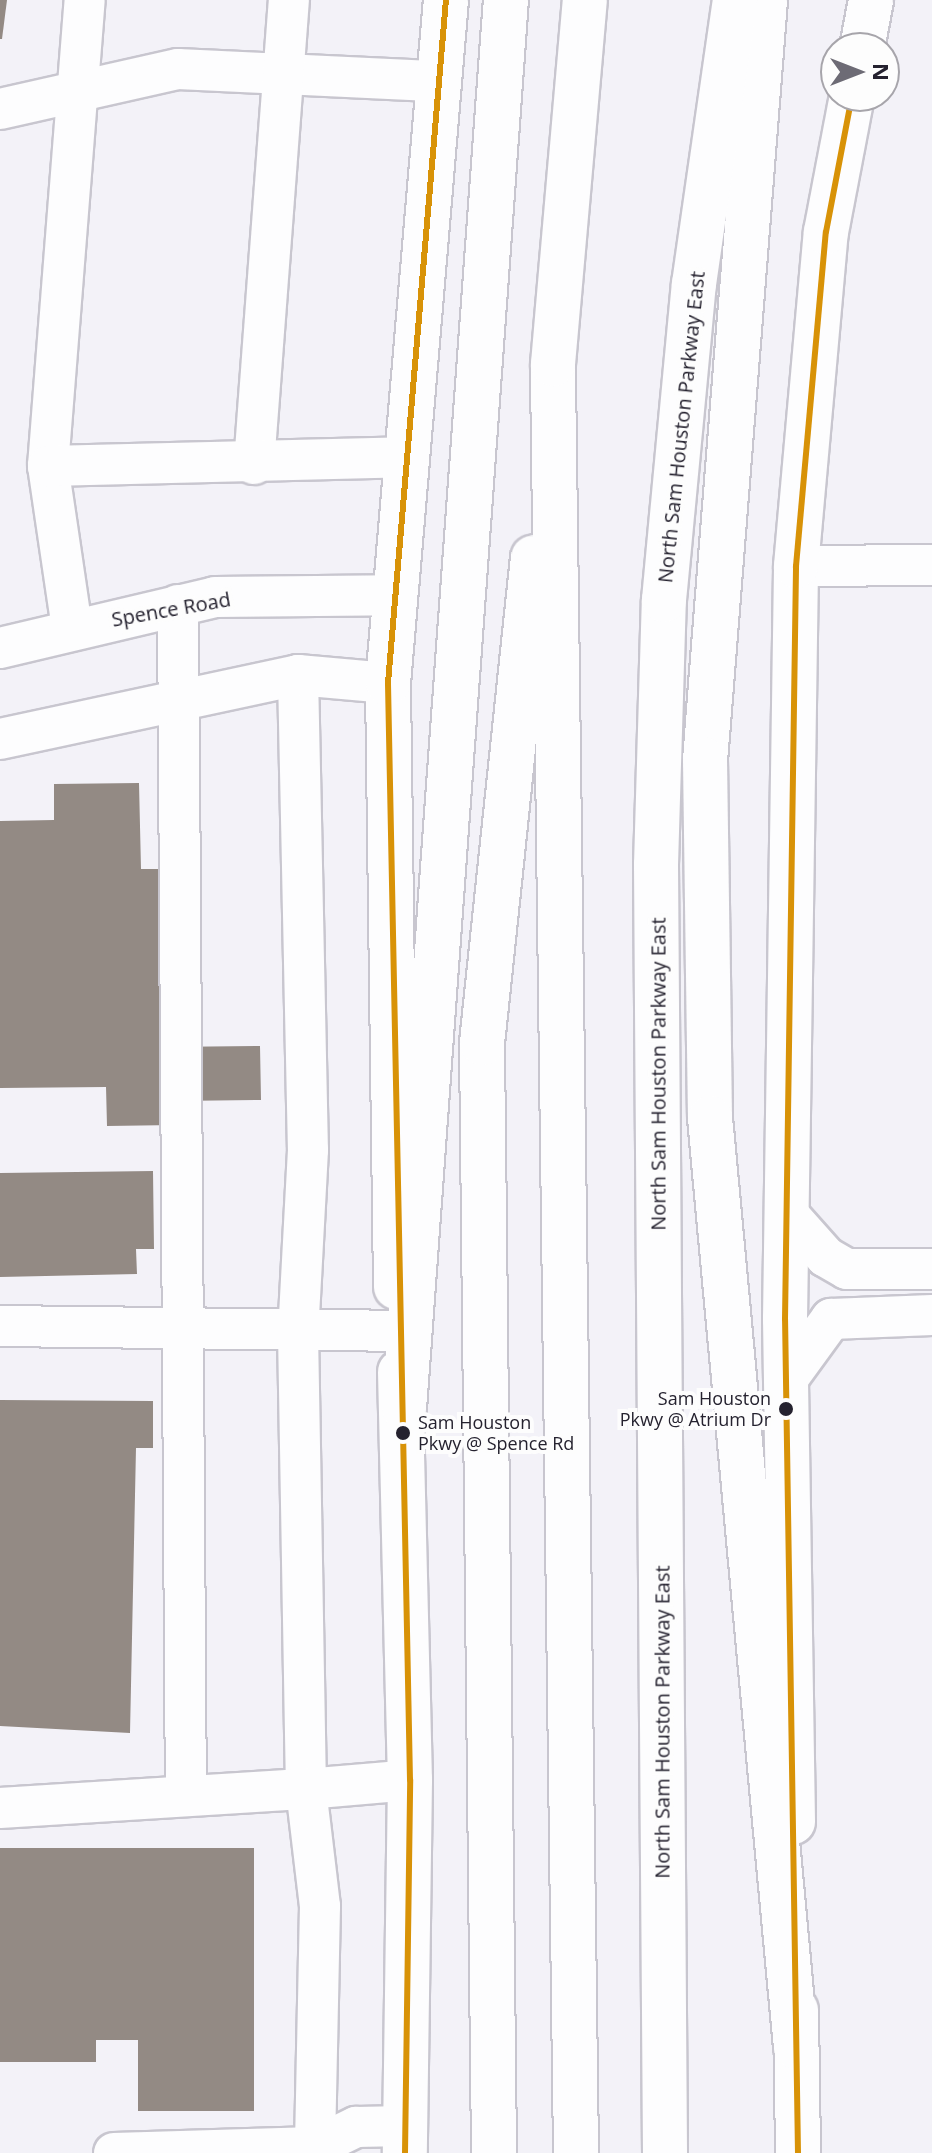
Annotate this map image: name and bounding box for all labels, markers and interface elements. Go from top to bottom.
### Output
north arrow [820,32,900,112]
text: N [867,63,897,81]
street label: North Sam Houston Parkway East [653,270,709,584]
street label: Spence Road [110,587,232,631]
street label: North Sam Houston Parkway East [646,917,670,1231]
place label: Sam Houston Pkwy @ Atrium Dr [620,1388,771,1430]
marker: Sam Houston Pkwy @ Atrium Dr [778,1401,794,1417]
place label: Sam Houston Pkwy @ Spence Rd [418,1412,574,1454]
marker: Sam Houston Pkwy @ Spence Rd [395,1425,411,1441]
street label: North Sam Houston Parkway East [650,1565,674,1879]

